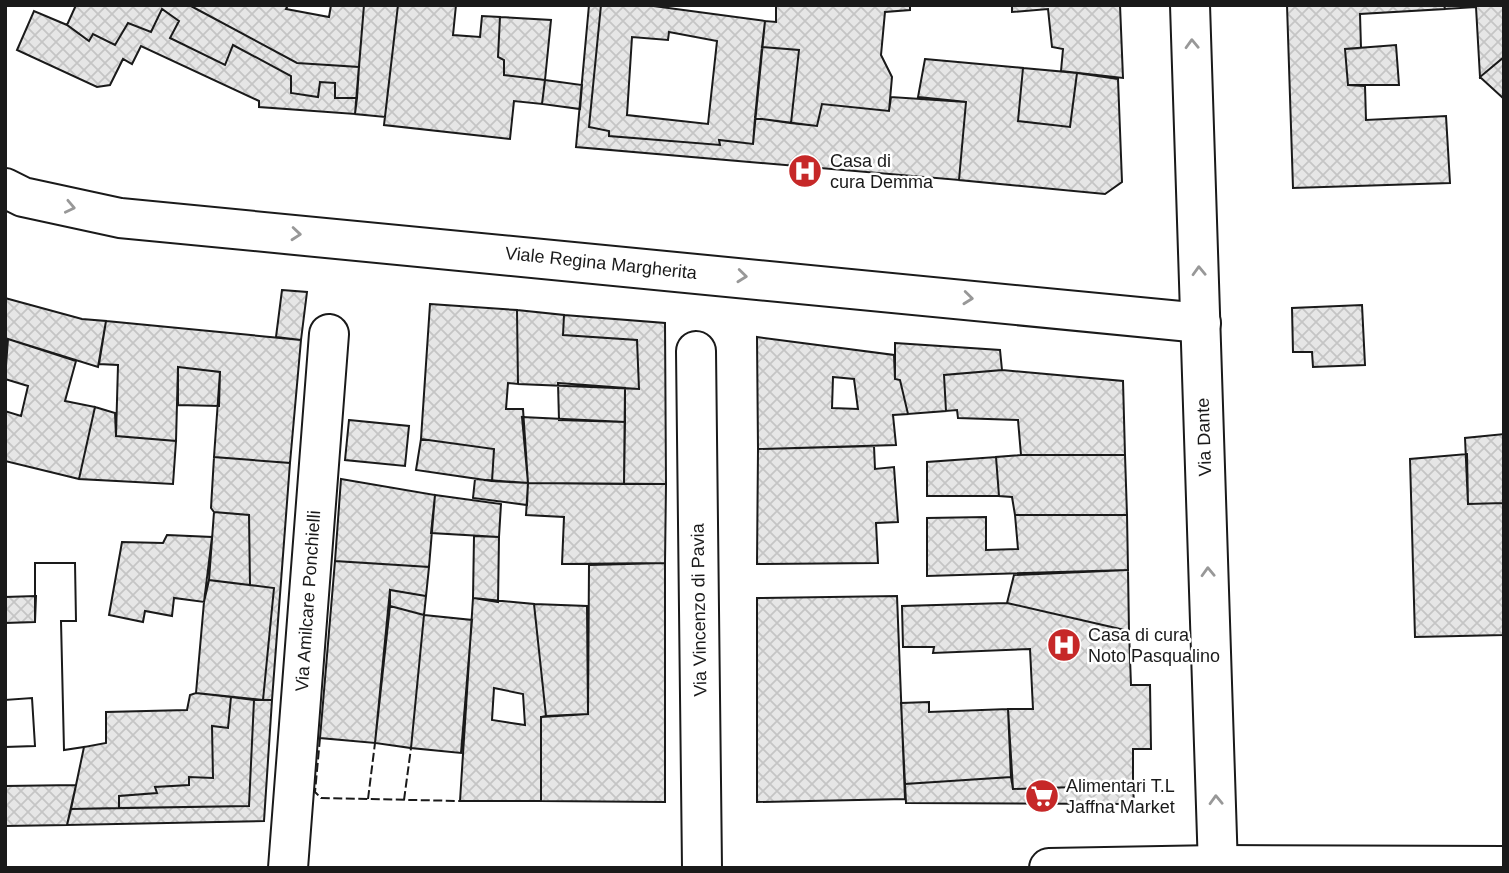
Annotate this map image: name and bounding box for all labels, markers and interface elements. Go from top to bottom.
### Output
one-way arrow [1184,38,1199,49]
place label: Casa di cura Demma [830,151,934,192]
hospital icon: Casa di cura Demma [786,152,824,190]
one-way arrow [64,199,76,213]
one-way arrow [290,226,302,241]
street label: Viale Regina Margherita [504,243,699,283]
one-way arrow [1192,266,1207,277]
one-way arrow [736,269,748,284]
one-way arrow [963,291,974,306]
street label: Via Dante [1193,397,1215,477]
street label: Via Amilcare Ponchielli [292,510,324,692]
street label: Via Vincenzo di Pavia [687,522,711,697]
one-way arrow [1201,566,1216,577]
place label: Casa di cura Noto Pasqualino [1088,625,1220,666]
hospital icon: Casa di cura Noto Pasqualino [1045,626,1083,664]
place label: Alimentari T.L Jaffna Market [1066,776,1175,817]
supermarket icon: Alimentari T.L Jaffna Market [1023,777,1061,815]
one-way arrow [1208,794,1223,805]

